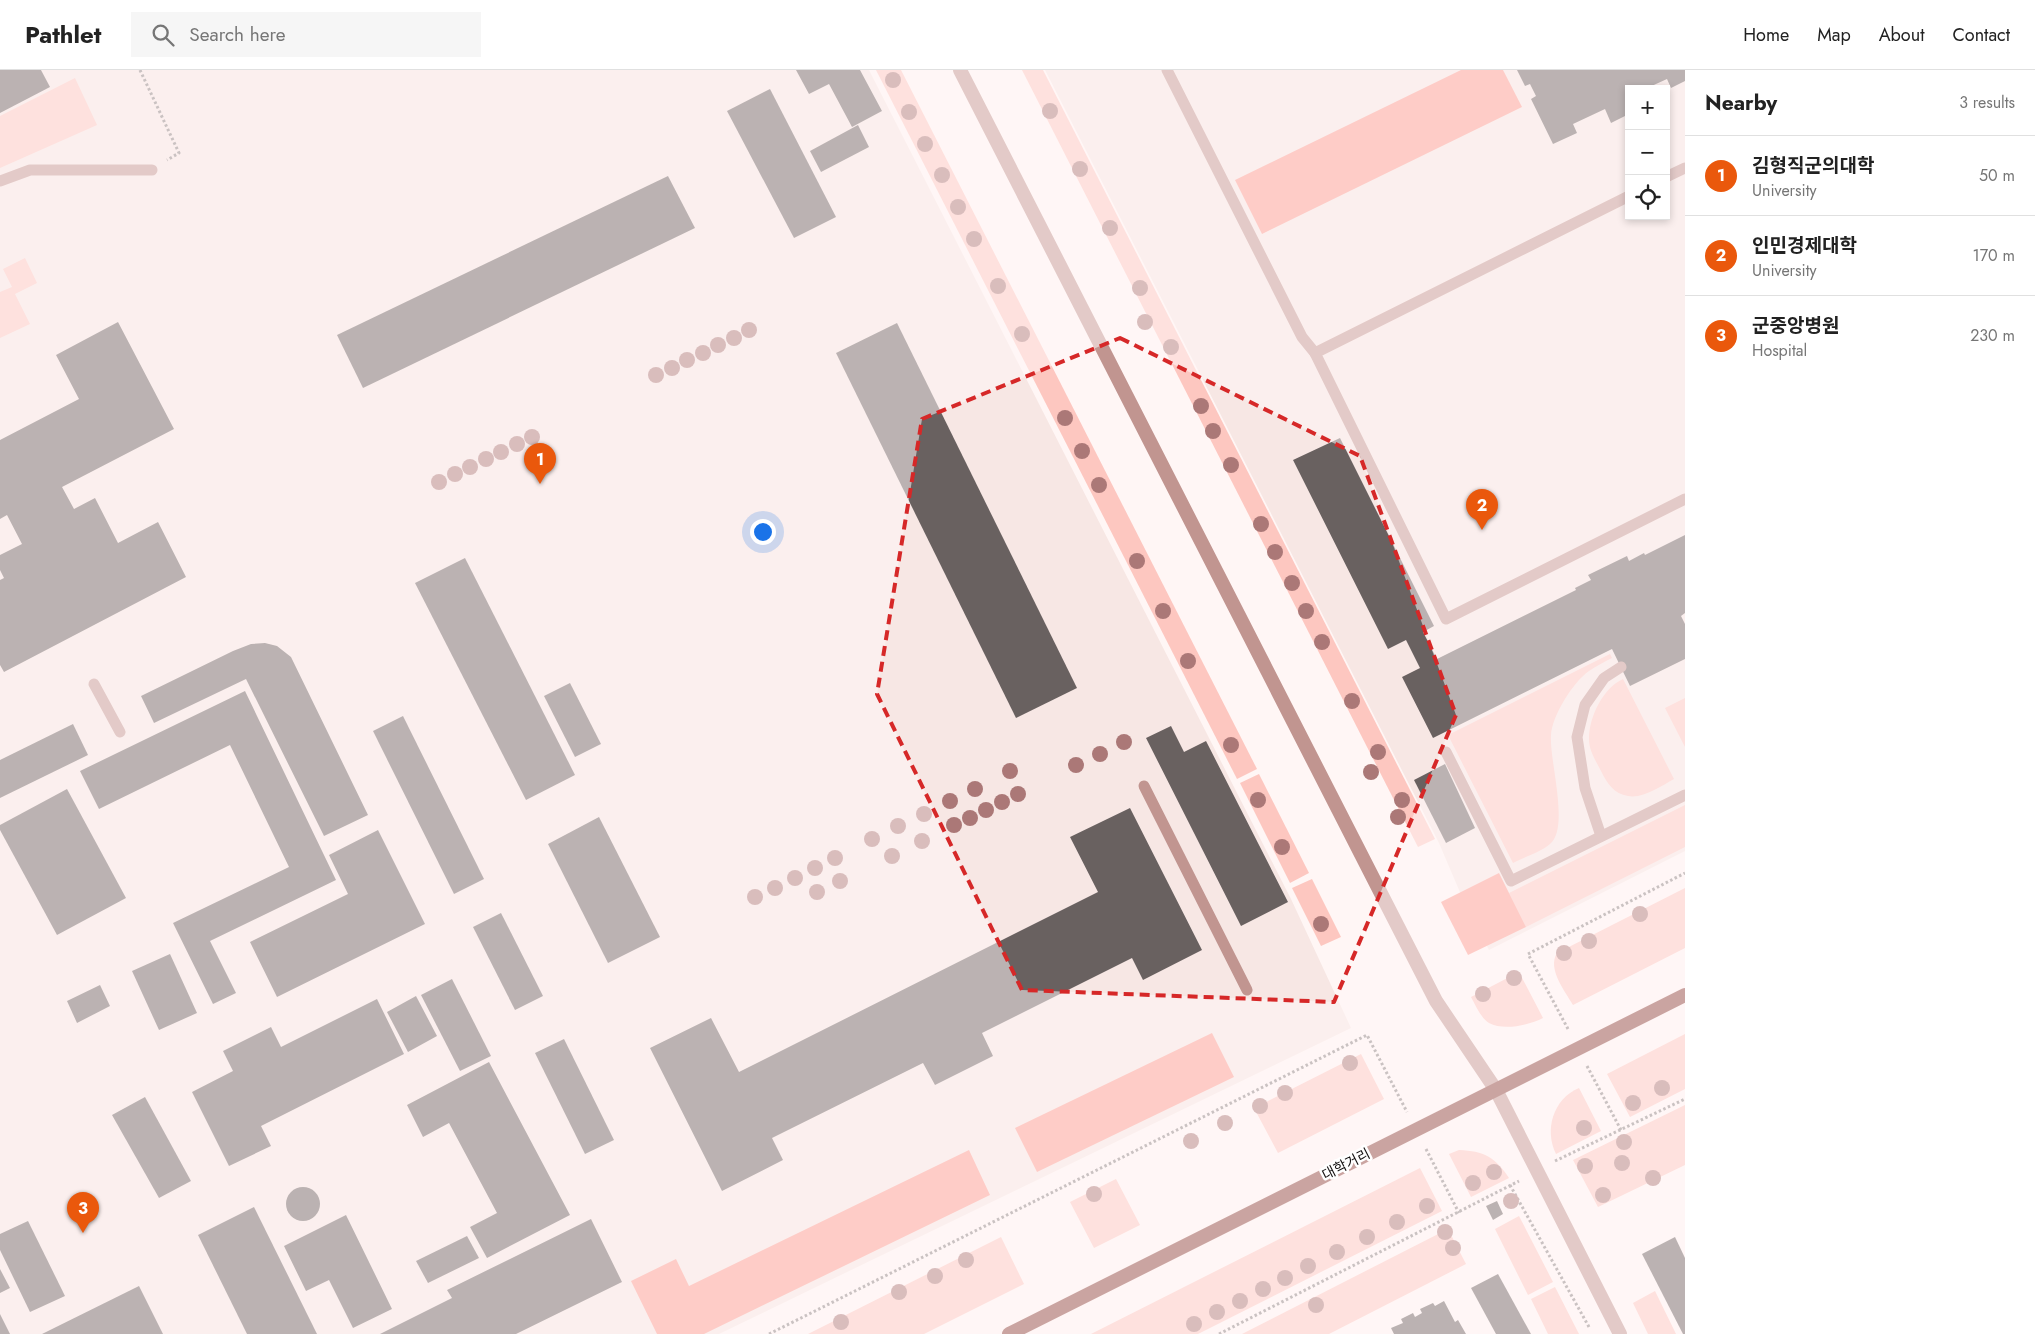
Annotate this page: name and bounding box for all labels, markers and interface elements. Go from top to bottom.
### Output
search box [131,12,481,57]
text: Pathlet [25,17,101,52]
icon: search [149,21,177,49]
text: Search here [189,21,285,48]
text: Home [1743,22,1789,48]
text: Map [1817,22,1851,48]
text: About [1879,22,1924,48]
text: Contact [1952,22,2010,48]
map controls [1625,85,1670,220]
button: + [1625,85,1670,130]
text: Nearby [1705,88,1777,118]
text: 3 results [1959,91,2015,114]
button: − [1625,130,1670,175]
text: 김형직군의대학 [1752,152,1874,179]
text: 1 [1717,164,1725,187]
text: 50 m [1979,164,2015,187]
button: locate [1625,175,1670,220]
text: University [1752,179,1817,202]
text: 인민경제대학 [1752,232,1857,259]
text: 2 [1716,244,1726,267]
text: 170 m [1973,244,2015,267]
text: University [1752,259,1817,282]
text: 군중앙병원 [1752,312,1839,339]
text: 3 [1716,324,1726,347]
text: 230 m [1970,324,2015,347]
text: Hospital [1752,339,1807,362]
pin: 1 [524,443,556,484]
pin: 2 [1466,489,1498,530]
your location [750,519,776,545]
street label: 대학거리 [1319,1143,1373,1185]
pin: 3 [67,1192,99,1233]

